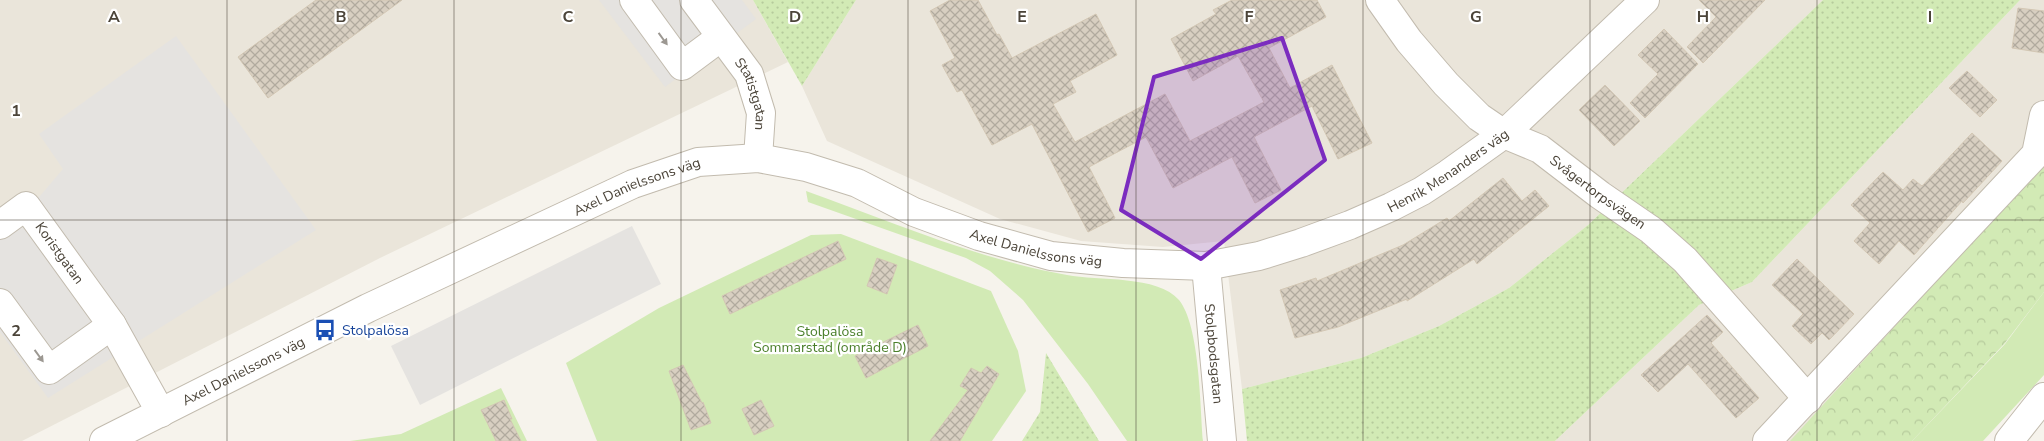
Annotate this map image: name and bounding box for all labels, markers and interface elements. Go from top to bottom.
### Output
text: A [108,6,120,28]
text: B [335,6,347,28]
text: C [563,6,574,28]
text: D [789,6,801,28]
text: E [1017,6,1027,28]
text: F [1245,6,1254,28]
text: G [1470,6,1482,28]
text: H [1697,6,1709,28]
text: I [1928,6,1932,28]
one-way arrow [657,32,668,45]
street label: Statistgatan [730,54,770,131]
text: 1 [11,100,21,122]
street label: Henrik Menanders väg [1384,125,1513,217]
street label: Svågertorpsvägen [1546,151,1650,234]
street label: Axel Danielssons väg [571,153,703,221]
street label: Koristgatan [31,218,88,288]
street label: Axel Danielssons väg [967,224,1103,271]
street label: Stolpbodsgatan [1199,303,1228,405]
bus stop icon: Stolpalösa [312,317,338,343]
text: 2 [11,320,21,342]
place label: Stolpalösa [342,321,409,340]
park label: Stolpalösa Sommarstad (område D) [753,322,907,357]
street label: Axel Danielssons väg [179,332,308,410]
one-way arrow [34,349,44,363]

